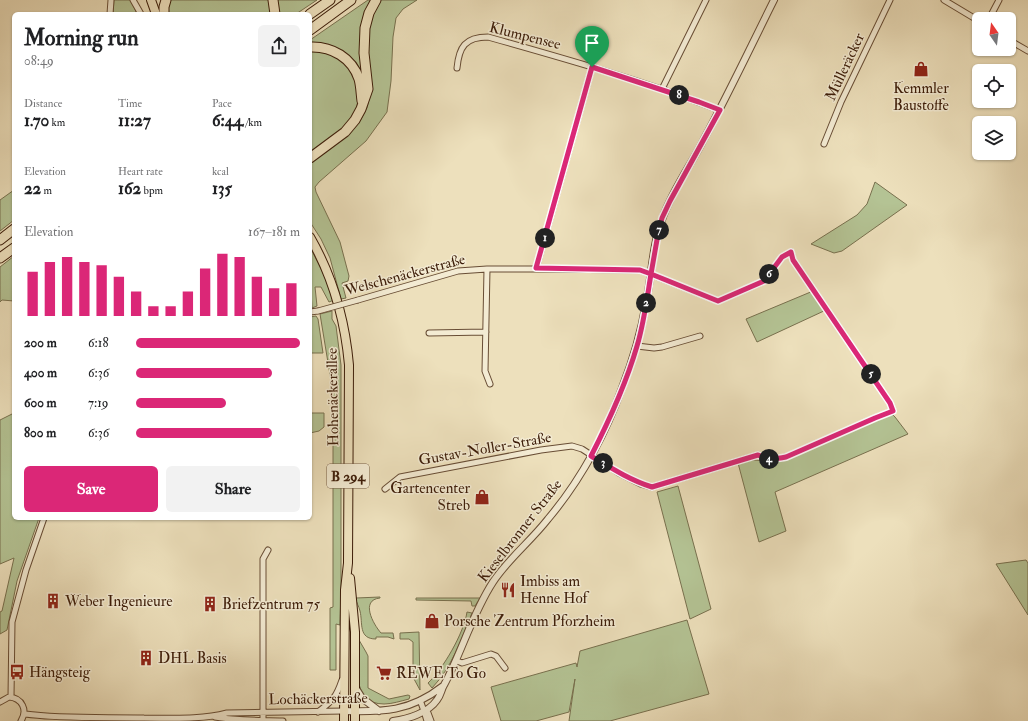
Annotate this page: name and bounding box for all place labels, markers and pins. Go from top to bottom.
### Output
pin [575,26,609,67]
shop icon: Kemmler Baustoffe [912,60,930,78]
place label: Kemmler Baustoffe [893,79,949,115]
pin: 8 [669,85,689,105]
pin: 7 [649,220,669,240]
pin: 1 [535,228,555,248]
pin: 6 [759,264,779,284]
pin: 2 [636,293,656,313]
pin: 5 [861,364,881,384]
pin: 4 [759,449,779,469]
pin: 3 [593,453,613,473]
place label: Gartencenter Streb [390,479,470,515]
shop icon: Gartencenter Streb [473,488,491,506]
place label: Imbiss am Henne Hof [520,572,590,608]
restaurant icon: Imbiss am Henne Hof [499,581,517,599]
building icon: Weber Ingenieure [44,592,62,610]
place label: Weber Ingenieure [64,592,173,611]
building icon: Briefzentrum 75 [201,595,219,613]
place label: Briefzentrum 75 [222,595,320,614]
shop icon: Porsche Zentrum Pforzheim [423,612,441,630]
place label: Porsche Zentrum Pforzheim [444,612,615,631]
building icon: DHL Basis [137,649,155,667]
place label: DHL Basis [158,649,227,668]
bus stop icon: Hängsteig [8,663,26,681]
place label: Hängsteig [29,663,91,682]
supermarket icon: REWE To Go [375,664,393,682]
place label: REWE To Go [396,664,486,683]

